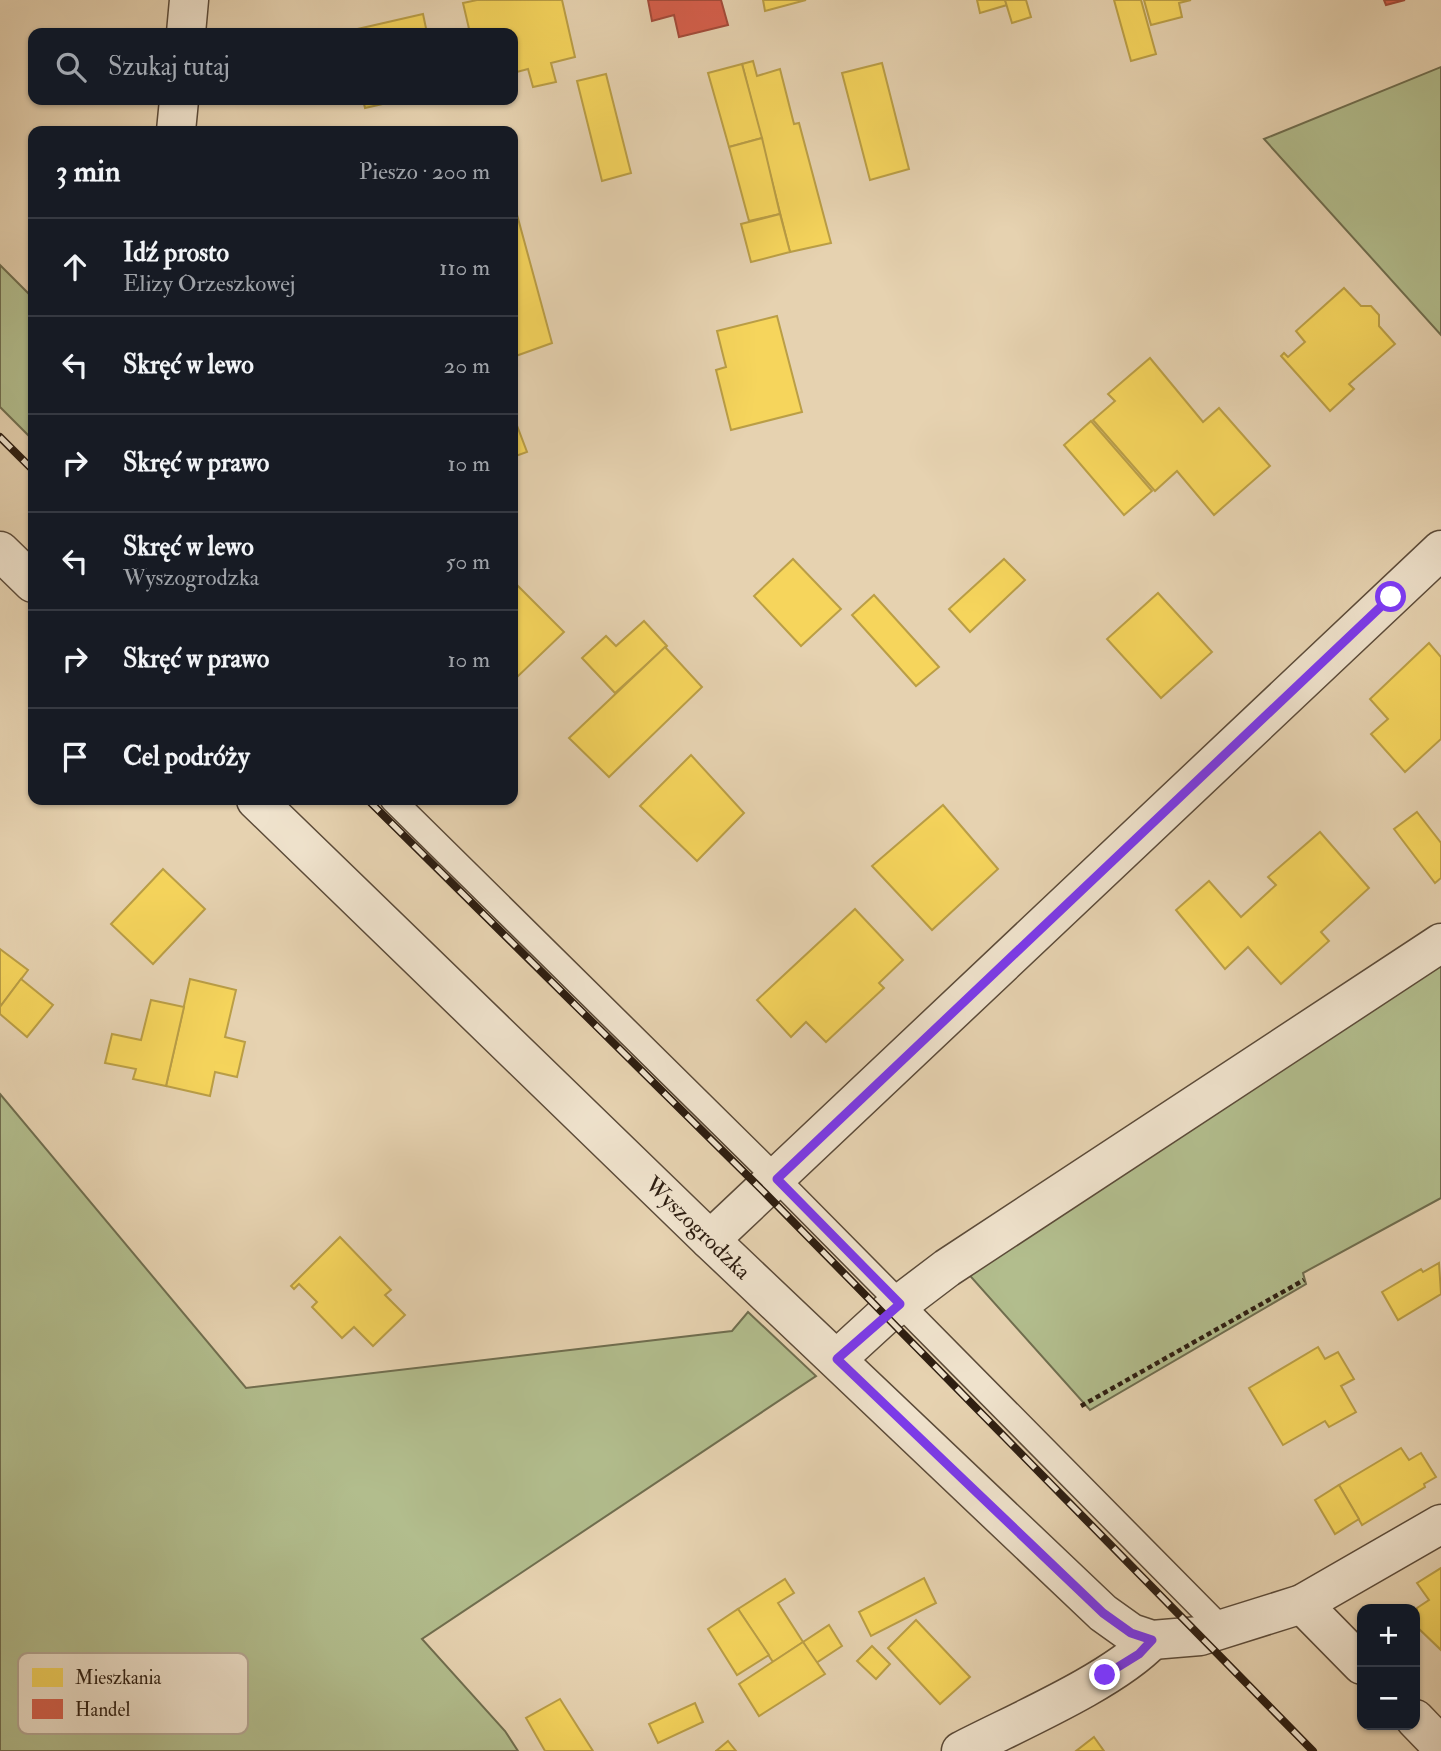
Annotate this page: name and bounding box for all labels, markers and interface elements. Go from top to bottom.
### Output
search box [28,28,518,105]
icon: search [52,48,90,86]
text: Szukaj tutaj [108,51,230,83]
text: 3 min [56,153,121,190]
text: Pieszo · 200 m [359,157,490,186]
text: Idź prosto [123,237,229,269]
icon: ahead [56,248,94,286]
text: 110 m [439,253,490,282]
text: Elizy Orzeszkowej [123,269,295,298]
icon: left [56,346,94,384]
text: Skręć w lewo [123,349,254,381]
text: 20 m [444,351,490,380]
icon: right [56,444,94,482]
text: Skręć w prawo [123,447,269,479]
text: 10 m [447,449,490,478]
text: Skręć w lewo [123,531,254,563]
icon: left [56,542,94,580]
text: 50 m [446,547,490,576]
text: Wyszogrodzka [123,563,259,592]
route start [1375,581,1406,612]
icon: right [56,640,94,678]
text: Skręć w prawo [123,643,269,675]
text: 10 m [447,645,490,674]
icon: arrive [56,738,94,776]
text: Cel podróży [123,741,250,773]
street label: Wyszogrodzka [638,1170,757,1286]
map controls [1357,1604,1420,1730]
button: + [1357,1604,1420,1667]
legend [18,1653,248,1734]
route end [1089,1659,1120,1690]
text: Mieszkania [75,1666,162,1690]
button: − [1357,1667,1420,1730]
text: Handel [75,1698,130,1722]

